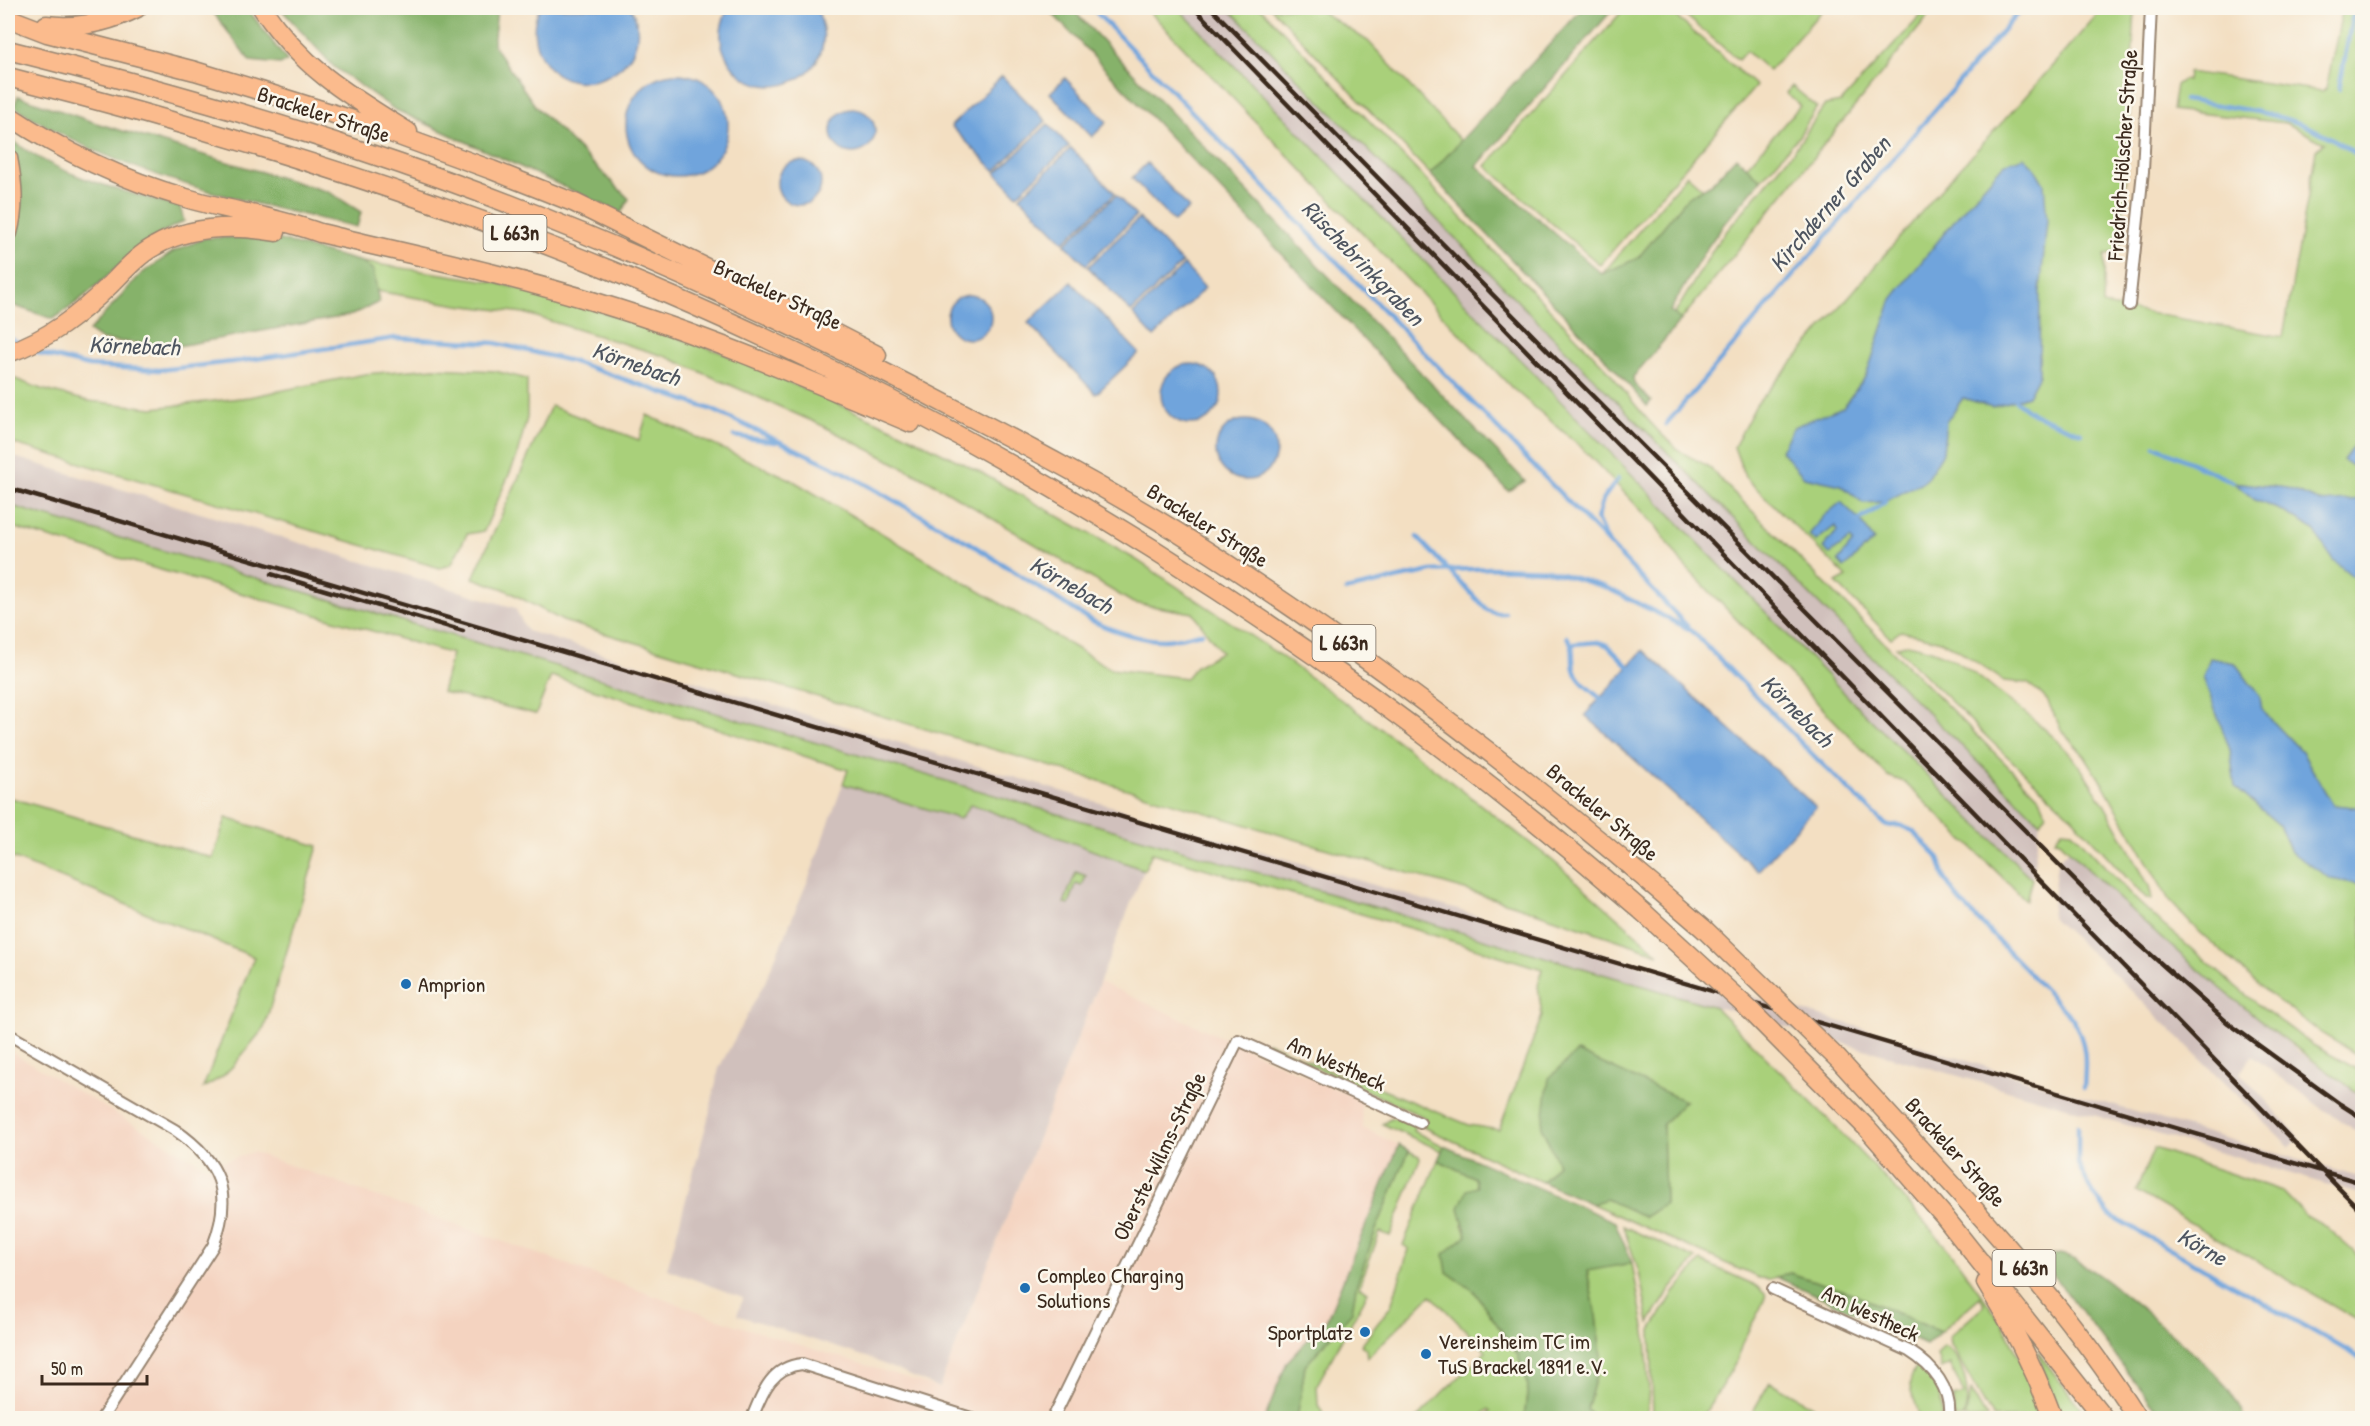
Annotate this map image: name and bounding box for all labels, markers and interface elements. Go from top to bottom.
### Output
street label: Friedrich-Hölscher-Straße [2100,48,2144,263]
street label: Brackeler Straße [254,78,394,150]
water label: Kirchderner Graben [1761,127,1899,278]
water label: Rüschebrinkgraben [1295,192,1434,335]
road number: L 663n [484,215,546,251]
street label: Brackeler Straße [709,251,847,337]
water label: Körnebach [88,327,182,363]
water label: Körnebach [588,333,686,394]
street label: Brackeler Straße [1142,476,1275,574]
water label: Körnebach [1024,548,1120,622]
road number: L 663n [1312,625,1376,661]
water label: Körnebach [1754,667,1842,755]
street label: Brackeler Straße [1541,756,1666,868]
place label: Amprion [418,969,485,999]
marker: Amprion [399,977,413,991]
street label: Am Westheck [1283,1028,1391,1098]
street label: Oberste-Wilms-Straße [1105,1067,1213,1245]
street label: Brackeler Straße [1899,1091,2013,1213]
water label: Körne [2172,1219,2234,1274]
road number: L 663n [1992,1250,2056,1286]
place label: Compleo Charging Solutions [1037,1260,1184,1315]
street label: Am Westheck [1817,1277,1925,1349]
marker: Compleo Charging Solutions [1018,1281,1032,1295]
place label: Sportplatz [1268,1317,1353,1347]
marker: Sportplatz [1358,1325,1372,1339]
place label: Vereinsheim TC im TuS Brackel 1891 e.V. [1438,1326,1607,1381]
marker: Vereinsheim TC im TuS Brackel 1891 e.V. [1419,1347,1433,1361]
scale bar [42,1348,147,1386]
text: 50 m [51,1356,83,1381]

